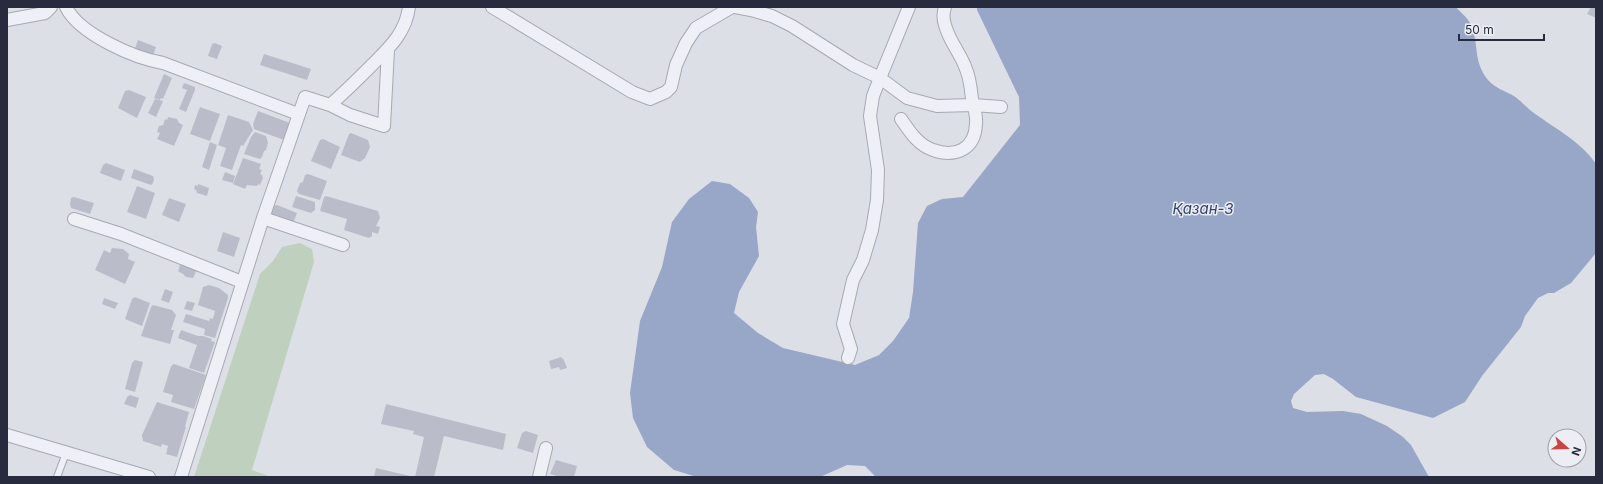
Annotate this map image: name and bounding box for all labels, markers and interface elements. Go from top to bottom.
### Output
scale bar [1459,16,1544,42]
text: 50 m [1465,22,1494,37]
water label: Қазан-3 [1172,199,1234,218]
north arrow [1547,428,1587,468]
text: N [1568,445,1584,458]

